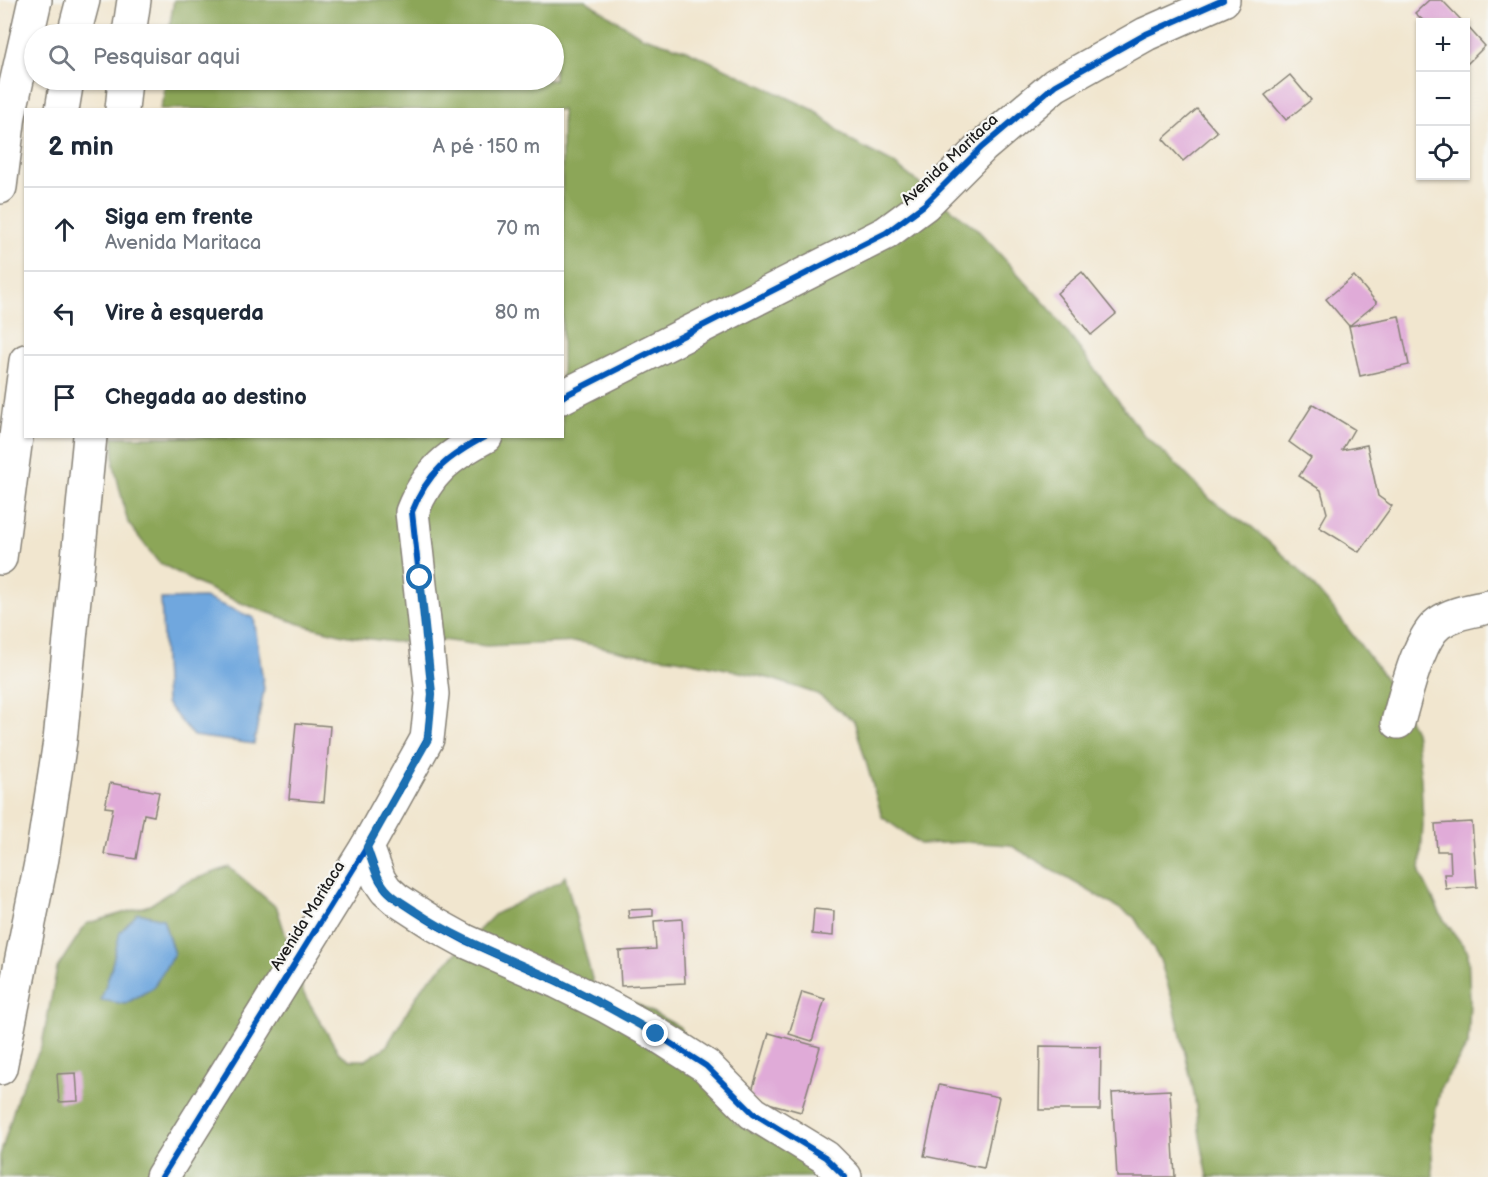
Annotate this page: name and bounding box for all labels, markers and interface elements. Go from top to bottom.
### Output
map controls [1416,18,1470,180]
button: + [1416,18,1470,72]
search box [24,24,564,90]
icon: search [45,41,78,74]
text: Pesquisar aqui [93,44,240,71]
button: − [1416,72,1470,126]
street label: Avenida Maritaca [898,110,1002,210]
button: locate [1416,126,1470,180]
text: 2 min [48,132,114,163]
text: A pé · 150 m [433,135,540,159]
text: Siga em frente [105,204,253,231]
icon: ahead [48,213,81,246]
text: 70 m [496,217,540,241]
text: Avenida Maritaca [105,231,261,255]
icon: left [48,297,81,330]
text: Vire à esquerda [105,300,264,327]
text: 80 m [495,301,540,325]
icon: arrive [48,381,81,414]
text: Chegada ao destino [105,384,307,411]
route start [406,564,432,590]
street label: Avenida Maritaca [267,858,349,974]
route end [642,1020,668,1046]

